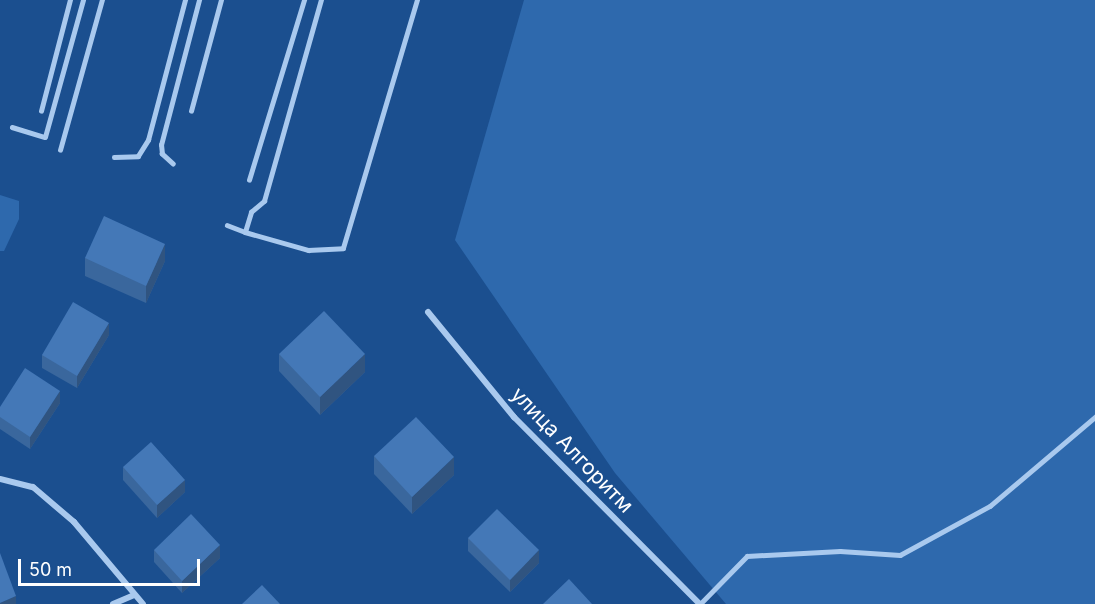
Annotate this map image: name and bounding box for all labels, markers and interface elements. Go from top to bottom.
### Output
street label: улица Алгоритм [506,382,638,518]
scale bar [21,547,202,585]
text: 50 m [29,559,72,580]

